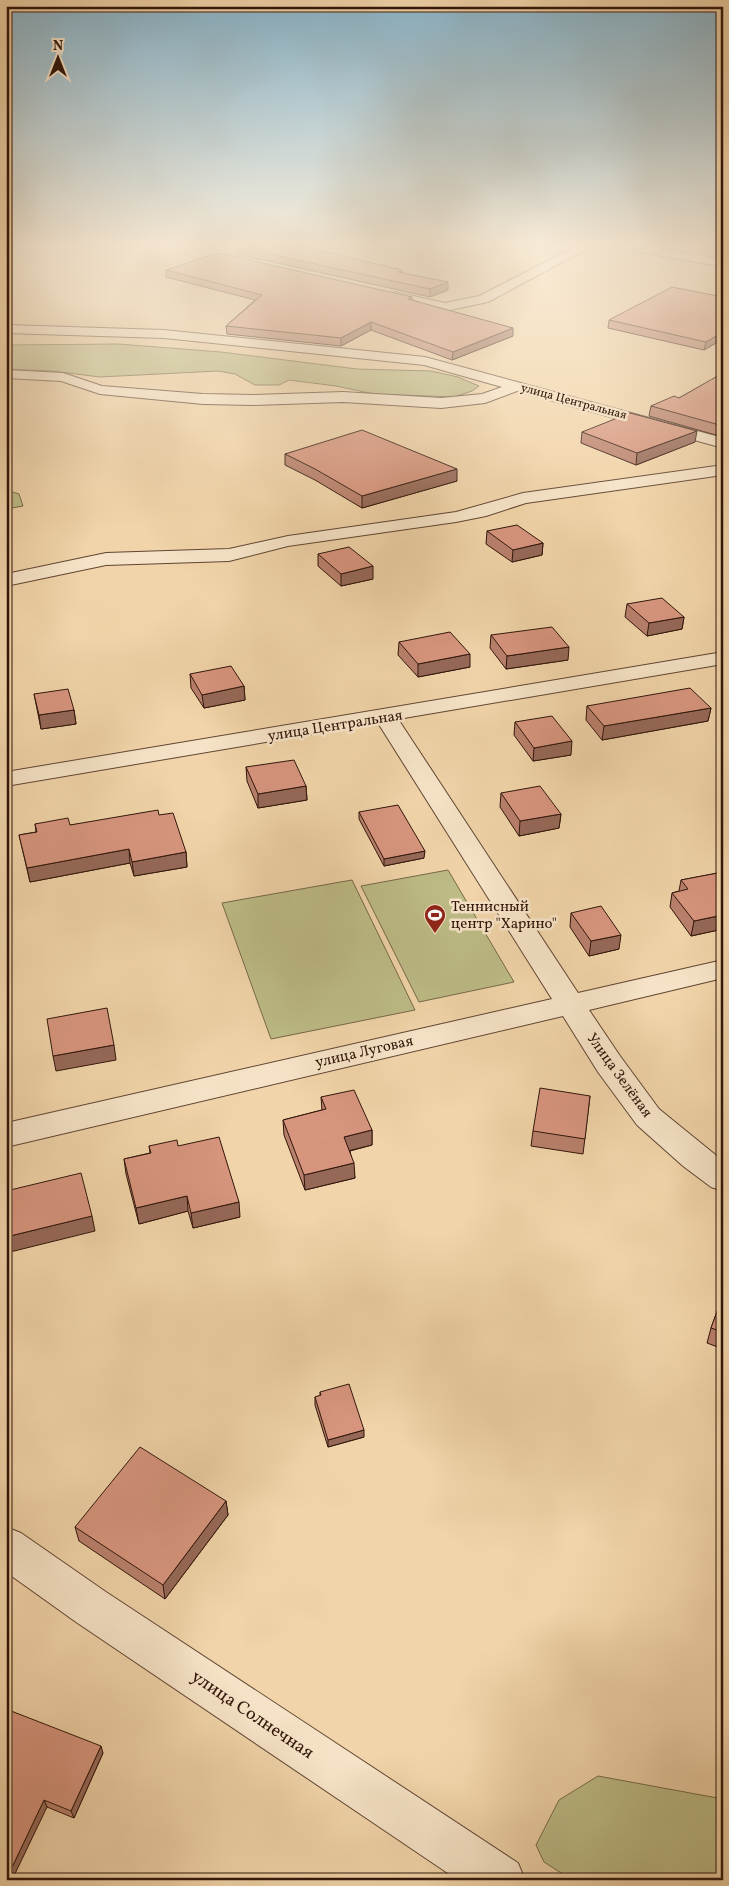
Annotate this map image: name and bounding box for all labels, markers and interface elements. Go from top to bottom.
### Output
north arrow [32,32,82,82]
text: N [53,37,63,56]
street label: улица Центральная [519,380,628,424]
street label: улица Центральная [266,705,404,748]
place label: Теннисный центр "Харино" [451,897,557,935]
sports icon: Теннисный центр "Харино" [423,903,447,934]
street label: Улица Зелёная [581,1029,657,1123]
street label: улица Луговая [313,1031,416,1074]
street label: улица Солнечная [186,1665,319,1766]

